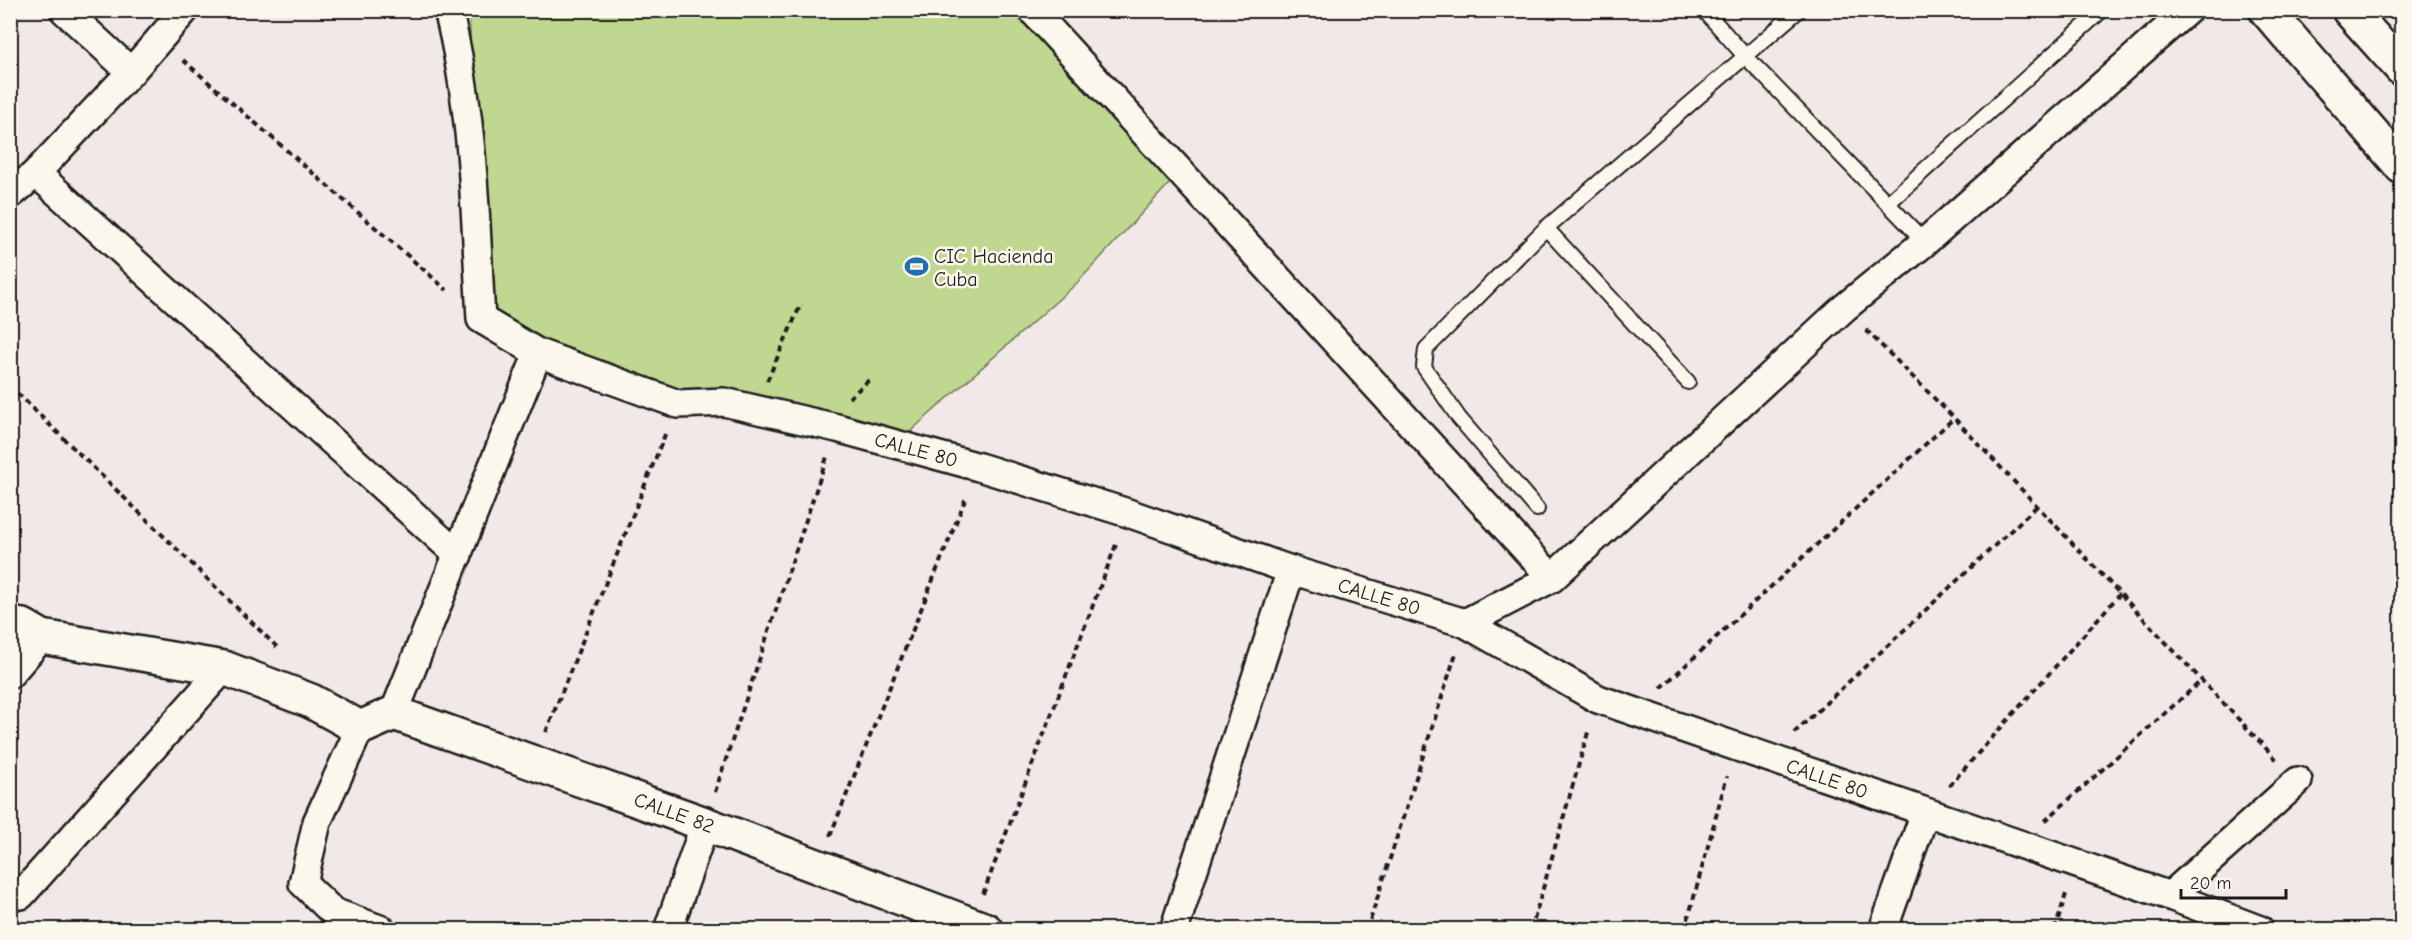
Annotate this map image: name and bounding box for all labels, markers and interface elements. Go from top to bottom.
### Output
place label: CIC Hacienda Cuba [934,245,1053,291]
sports icon: CIC Hacienda Cuba [903,254,929,280]
street label: CALLE 80 [872,428,960,472]
street label: CALLE 80 [1335,574,1423,620]
street label: CALLE 80 [1783,754,1871,804]
street label: CALLE 82 [631,788,717,838]
scale bar [2181,862,2286,900]
text: 20 m [2190,873,2231,894]

